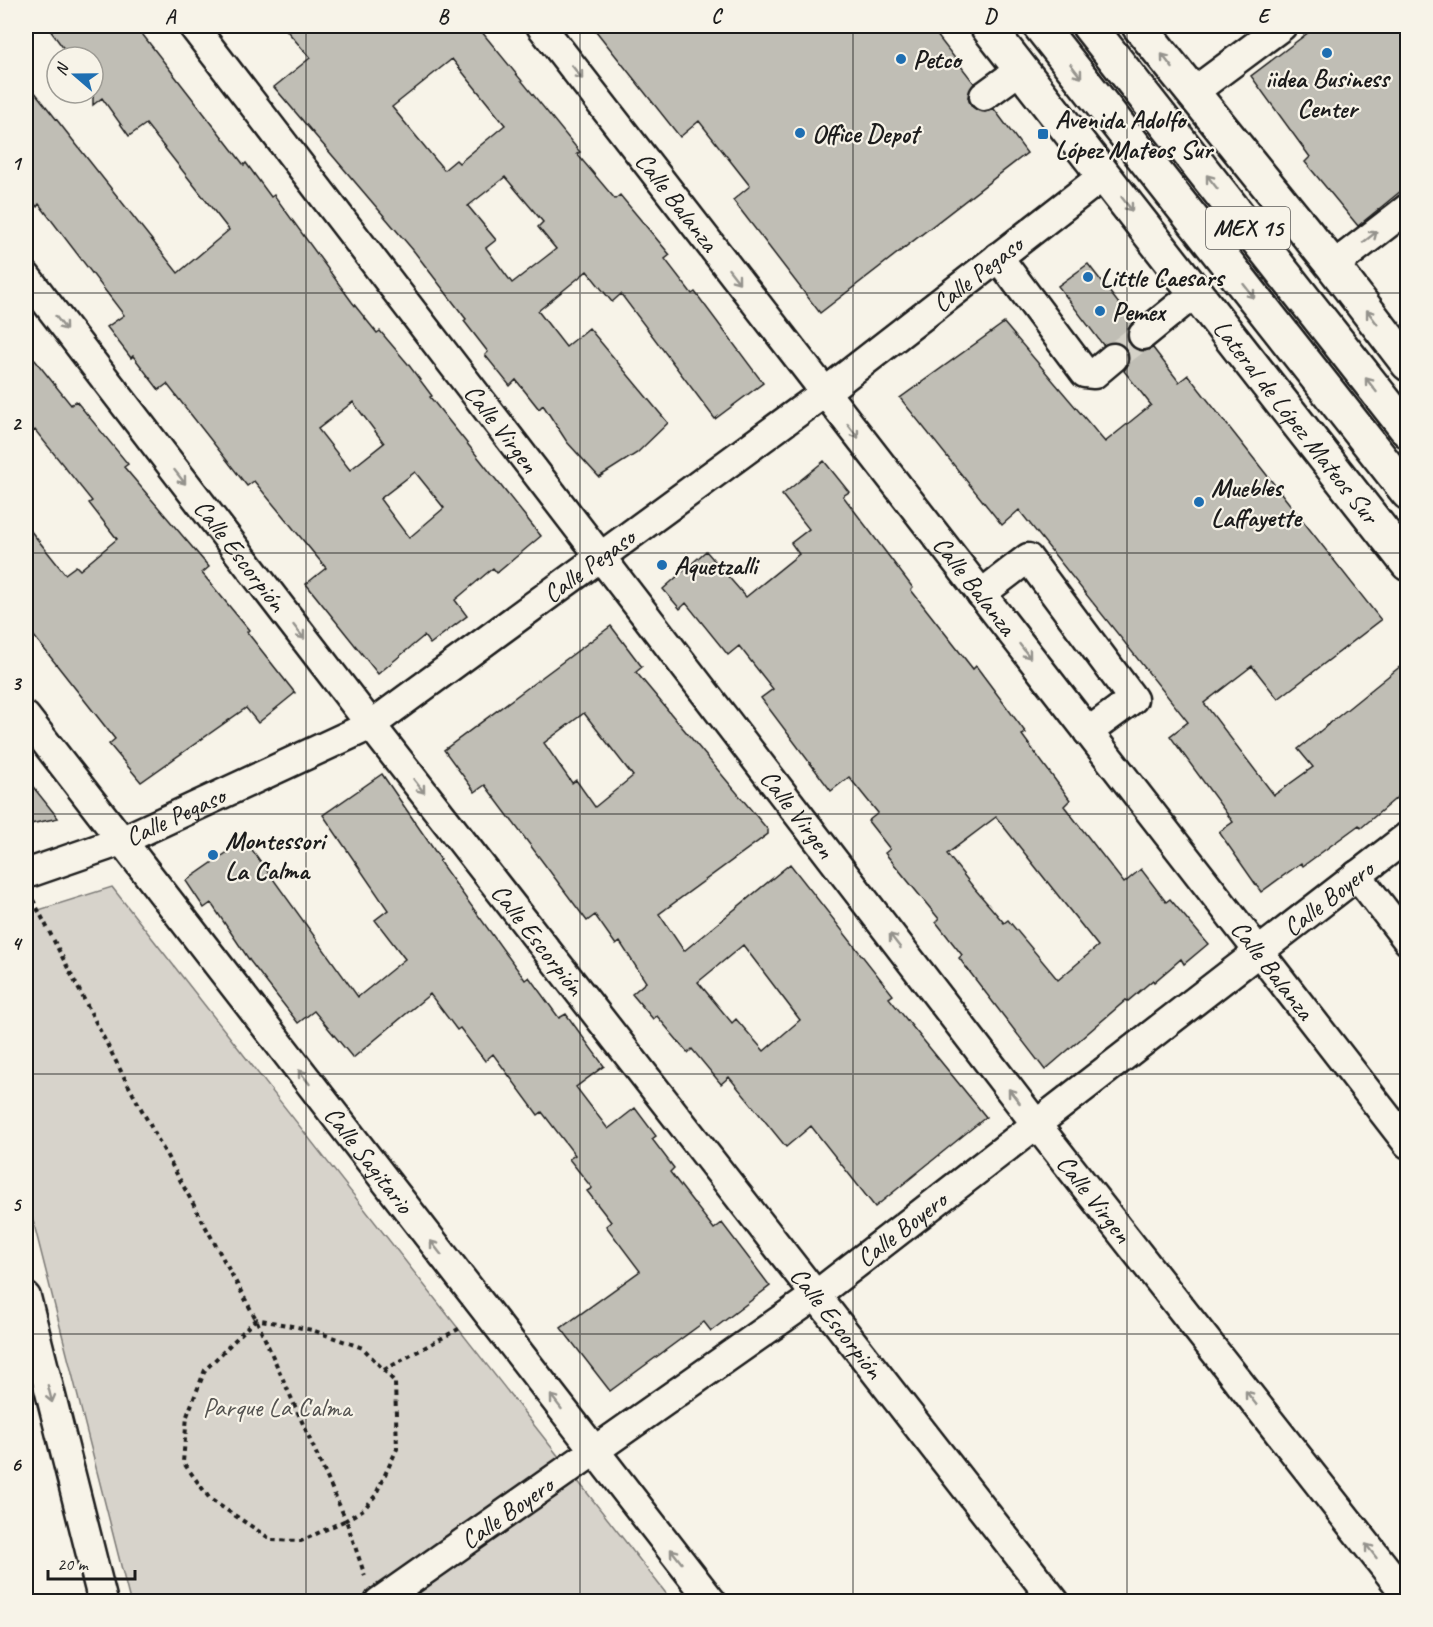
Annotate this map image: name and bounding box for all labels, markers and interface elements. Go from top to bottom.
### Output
text: A [165,4,177,29]
text: B [438,4,450,29]
text: C [711,4,723,29]
text: D [984,4,998,29]
text: E [1258,4,1272,29]
place label: Petco [913,43,963,76]
north arrow [45,45,105,105]
marker: iidea Business Center [1320,46,1334,60]
marker: Petco [894,52,908,66]
one-way arrow [1160,53,1173,69]
text: N [51,59,74,78]
place label: iidea Business Center [1265,62,1392,125]
one-way arrow [1070,63,1083,79]
one-way arrow [571,64,584,80]
place label: Avenida Adolfo López Mateos Sur [1055,103,1214,166]
place label: Office Depot [812,117,923,150]
marker: Office Depot [793,126,807,140]
marker: Avenida Adolfo López Mateos Sur [1036,127,1050,141]
street label: Calle Balanza [628,145,727,259]
text: 1 [12,151,23,176]
one-way arrow [1206,175,1219,191]
one-way arrow [1120,195,1133,211]
road number: MEX 15 [1206,207,1290,249]
street label: Calle Pegaso [926,227,1032,320]
one-way arrow [1362,231,1378,244]
place label: Little Caesars [1100,261,1226,294]
one-way arrow [728,268,741,284]
marker: Little Caesars [1081,270,1095,284]
one-way arrow [1242,283,1255,299]
place label: Pemex [1112,295,1167,328]
marker: Pemex [1093,304,1107,318]
one-way arrow [1366,310,1378,326]
street label: Lateral de López Mateos Sur [1206,313,1387,532]
one-way arrow [55,315,68,331]
street label: Calle Virgen [457,377,546,480]
one-way arrow [1365,378,1378,394]
text: 2 [12,411,23,436]
one-way arrow [847,423,860,439]
one-way arrow [174,469,187,485]
place label: Muebles Laffayette [1211,471,1303,534]
street label: Calle Escorpión [186,493,295,619]
marker: Muebles Laffayette [1192,495,1206,509]
street label: Calle Pegaso [536,520,644,611]
street label: Calle Balanza [925,529,1024,643]
place label: Aquetzalli [674,549,761,582]
marker: Aquetzalli [655,558,669,572]
one-way arrow [293,623,306,639]
one-way arrow [1018,643,1031,659]
text: 3 [12,671,23,696]
street label: Calle Virgen [753,763,842,865]
street label: Calle Pegaso [120,778,233,854]
one-way arrow [412,778,425,794]
place label: Montessori La Calma [225,824,329,887]
marker: Montessori La Calma [206,848,220,862]
street label: Calle Boyero [1277,851,1382,944]
street label: Calle Escorpión [484,877,593,1003]
street label: Calle Balanza [1223,913,1322,1028]
text: 4 [12,931,24,956]
one-way arrow [888,933,901,949]
one-way arrow [297,1070,310,1086]
one-way arrow [1007,1088,1020,1104]
street label: Calle Sagitario [317,1100,422,1222]
street label: Calle Virgen [1049,1148,1139,1250]
street label: Calle Boyero [850,1182,956,1275]
text: 5 [12,1192,23,1217]
one-way arrow [430,1240,443,1256]
street label: Calle Escorpión [783,1260,891,1387]
one-way arrow [45,1384,57,1403]
one-way arrow [1244,1390,1257,1406]
park label: Parque La Calma [203,1391,354,1424]
one-way arrow [549,1394,562,1410]
text: 6 [11,1452,22,1477]
street label: Calle Boyero [454,1467,562,1557]
scale bar [48,1543,135,1581]
one-way arrow [1365,1543,1378,1559]
one-way arrow [669,1548,682,1564]
text: 20 m [57,1553,90,1575]

